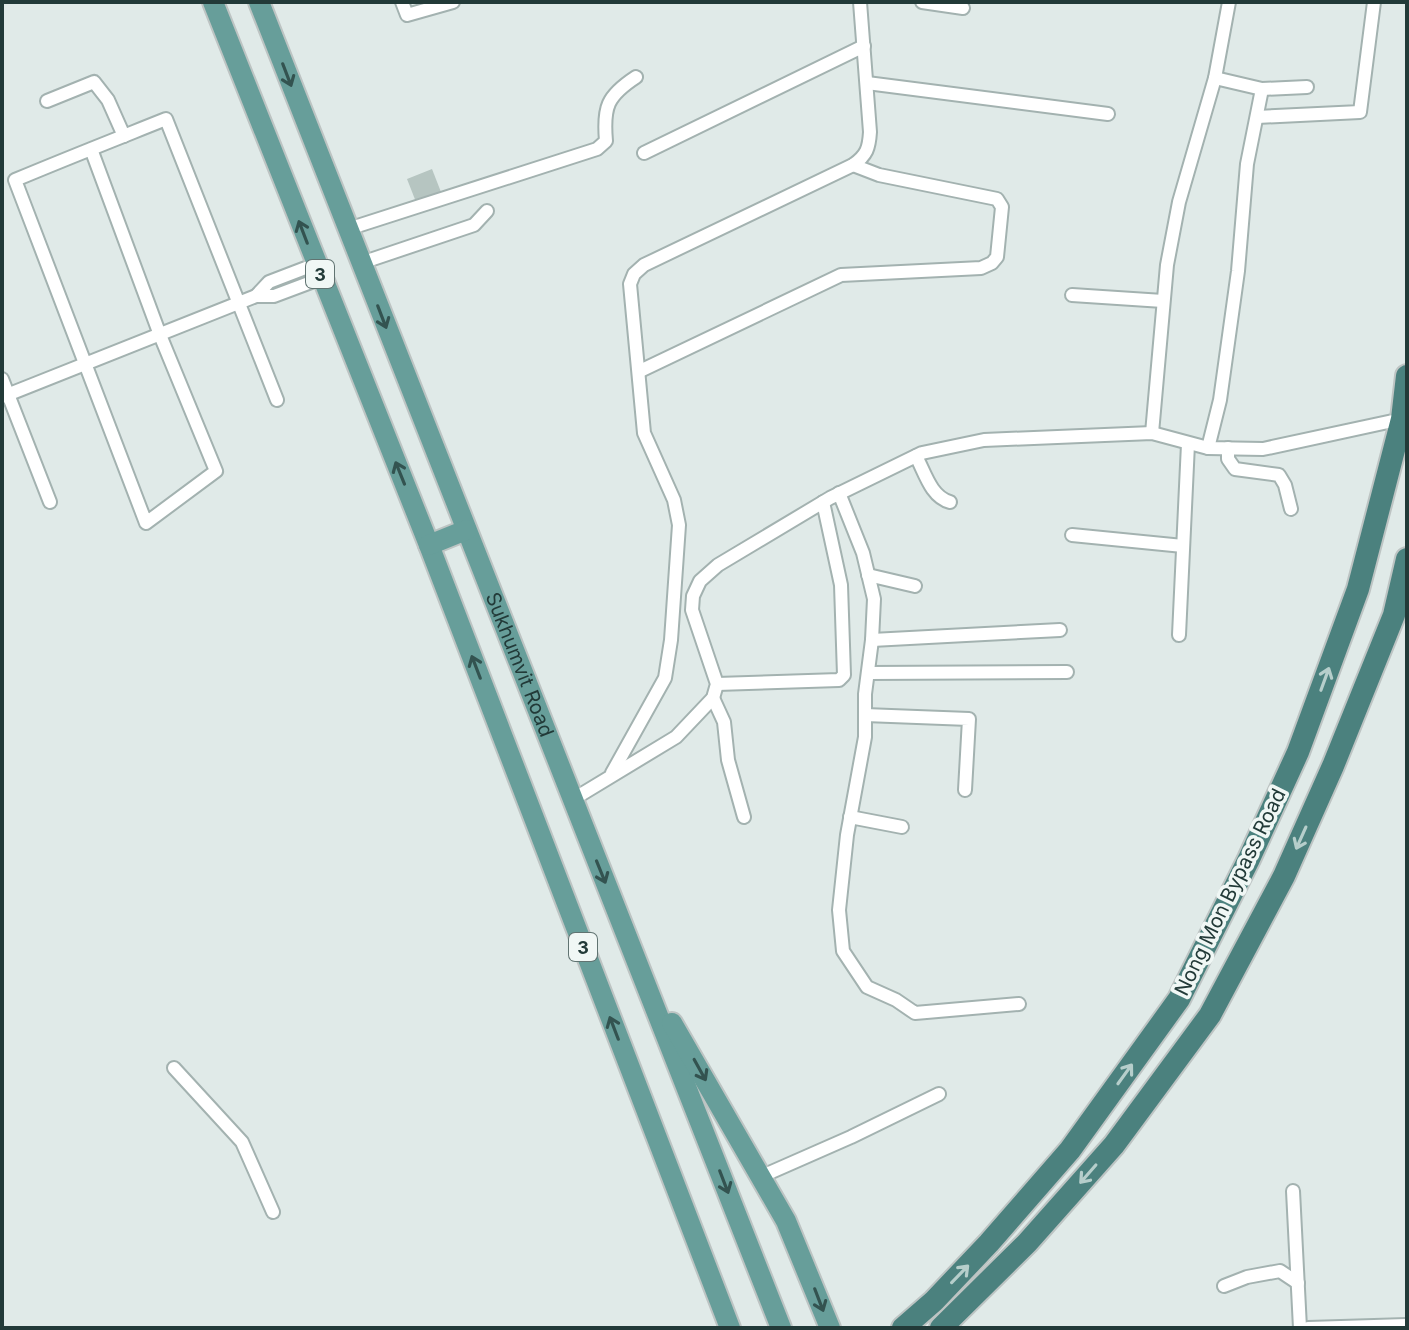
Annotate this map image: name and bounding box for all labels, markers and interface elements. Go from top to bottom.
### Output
one-way arrow [281,62,296,87]
one-way arrow [295,220,309,244]
road number: 3 [306,260,334,288]
one-way arrow [376,304,390,329]
one-way arrow [391,461,406,486]
street label: Sukhumvit Road [481,589,559,740]
one-way arrow [468,656,482,680]
one-way arrow [1318,667,1333,692]
street label: Nong Mon Bypass Road [1169,785,1291,999]
one-way arrow [1293,825,1308,849]
one-way arrow [595,859,610,884]
road number: 3 [569,933,597,961]
one-way arrow [606,1016,620,1041]
one-way arrow [693,1057,708,1081]
one-way arrow [1117,1063,1133,1085]
one-way arrow [1079,1163,1097,1183]
one-way arrow [718,1169,732,1194]
one-way arrow [950,1264,969,1284]
one-way arrow [813,1287,827,1312]

